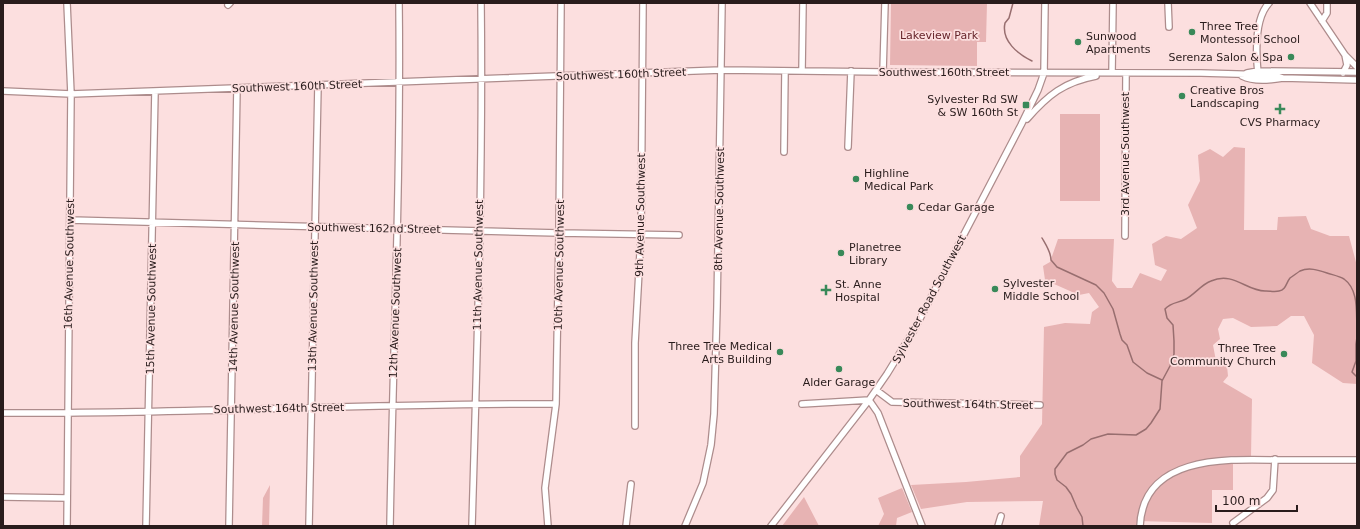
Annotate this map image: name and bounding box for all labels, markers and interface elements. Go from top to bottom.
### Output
place label: Three Tree Montessori School [1199,20,1300,46]
marker: Three Tree Montessori School [1187,27,1197,37]
park label: Lakeview Park [900,29,979,42]
place label: Sunwood Apartments [1086,30,1151,56]
marker: Sunwood Apartments [1073,37,1083,47]
place label: Serenza Salon & Spa [1168,51,1283,64]
marker: Serenza Salon & Spa [1286,52,1296,62]
street label: Southwest 160th Street [556,66,687,83]
street label: Southwest 160th Street [879,66,1010,79]
street label: Southwest 160th Street [232,78,363,95]
place label: Creative Bros Landscaping [1190,84,1264,110]
street label: 3rd Avenue Southwest [1119,91,1132,216]
marker: Creative Bros Landscaping [1177,91,1187,101]
place label: Sylvester Rd SW & SW 160th St [927,93,1019,119]
marker: Sylvester Rd SW & SW 160th St [1021,100,1031,110]
marker: CVS Pharmacy [1275,104,1285,114]
place label: CVS Pharmacy [1240,116,1321,129]
street label: 8th Avenue Southwest [712,146,727,271]
street label: 9th Avenue Southwest [633,152,648,277]
place label: Highline Medical Park [864,167,934,193]
marker: Highline Medical Park [851,174,861,184]
street label: 16th Avenue Southwest [62,198,77,330]
street label: 11th Avenue Southwest [471,199,486,331]
street label: 10th Avenue Southwest [552,199,567,331]
place label: Cedar Garage [918,201,995,214]
marker: Cedar Garage [905,202,915,212]
street label: Southwest 162nd Street [307,221,441,236]
street label: Sylvester Road Southwest [890,232,969,366]
street label: 13th Avenue Southwest [306,240,321,372]
street label: 14th Avenue Southwest [227,241,242,373]
place label: Planetree Library [849,241,902,267]
street label: 15th Avenue Southwest [144,243,159,375]
street label: 12th Avenue Southwest [387,247,404,379]
marker: Planetree Library [836,248,846,258]
place label: Sylvester Middle School [1003,277,1079,303]
place label: St. Anne Hospital [835,278,882,304]
marker: St. Anne Hospital [820,284,832,296]
marker: Sylvester Middle School [990,284,1000,294]
place label: Three Tree Medical Arts Building [667,340,772,366]
place label: Three Tree Community Church [1170,342,1276,368]
marker: Three Tree Medical Arts Building [775,347,785,357]
marker: Three Tree Community Church [1279,349,1289,359]
marker: Alder Garage [834,364,844,374]
place label: Alder Garage [803,376,876,389]
street label: Southwest 164th Street [903,397,1034,412]
street label: Southwest 164th Street [214,401,345,416]
scale bar [1216,487,1297,513]
text: 100 m [1222,494,1260,508]

